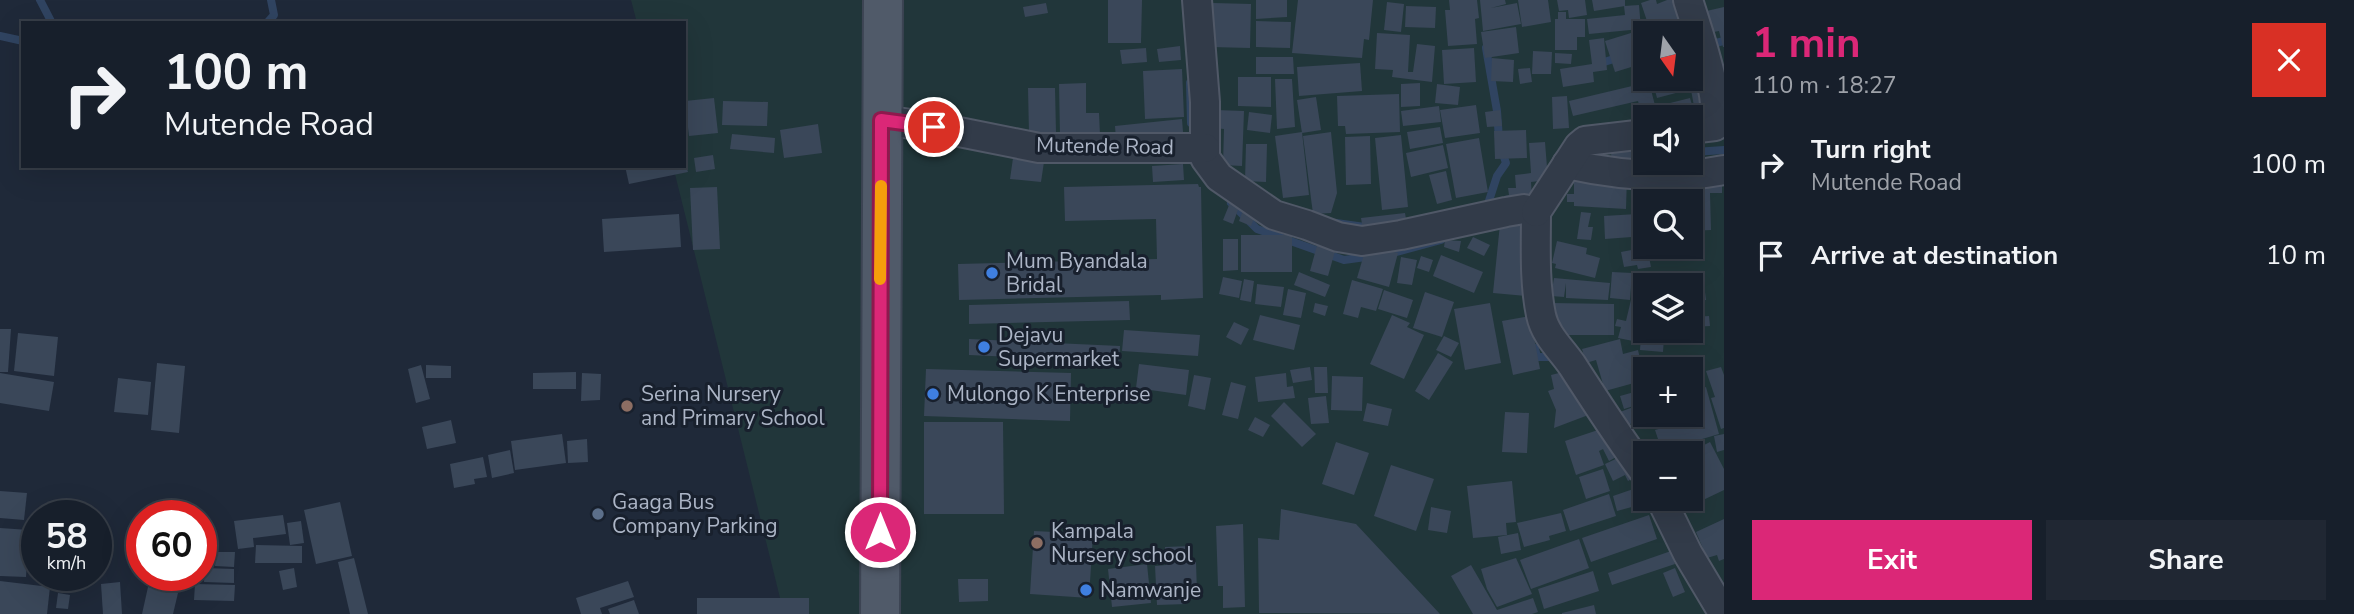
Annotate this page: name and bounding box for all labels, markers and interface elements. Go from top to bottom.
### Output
text: 1 min [1752,15,1861,72]
north arrow [1633,21,1703,91]
map controls [1633,21,1703,511]
button: close [2252,23,2326,97]
text: 100 m [164,39,308,106]
icon: right [49,49,140,140]
text: 110 m · 18:27 [1752,70,1897,101]
pin [904,97,964,157]
text: Mutende Road [164,103,374,146]
button: sound [1633,105,1703,175]
icon: arrive [915,108,953,146]
street label: Mutende Road [1036,131,1174,161]
text: Turn right [1811,132,1930,167]
icon: right [1752,146,1790,184]
text: 100 m [2250,147,2326,182]
text: Mutende Road [1811,167,1962,198]
button: search [1633,189,1703,259]
icon: arrive [1752,237,1790,275]
text: Arrive at destination [1811,238,2058,273]
text: 10 m [2266,238,2326,273]
place label: Mum Byandala Bridal [1006,247,1148,299]
marker: Mum Byandala Bridal [984,265,1000,281]
button: layers [1633,273,1703,343]
place label: Dejavu Supermarket [998,321,1120,373]
marker: Dejavu Supermarket [976,339,992,355]
button: + [1633,357,1703,427]
place label: Serina Nursery and Primary School [641,380,826,432]
place label: Mulongo K Enterprise [947,380,1150,408]
marker: Mulongo K Enterprise [925,386,941,402]
marker: Serina Nursery and Primary School [619,398,635,414]
button: − [1633,441,1703,511]
place label: Gaaga Bus Company Parking [612,488,777,540]
position arrow [843,495,917,569]
speed limit sign: 60 [126,500,217,591]
marker: Gaaga Bus Company Parking [590,506,606,522]
text: 58 [45,513,88,560]
place label: Kampala Nursery school [1051,517,1193,569]
button: Exit [1752,520,2032,600]
button: Share [2046,520,2326,600]
marker: Kampala Nursery school [1029,535,1045,551]
text: km/h [47,551,86,575]
place label: Namwanje [1100,576,1201,604]
marker: Namwanje [1078,582,1094,598]

